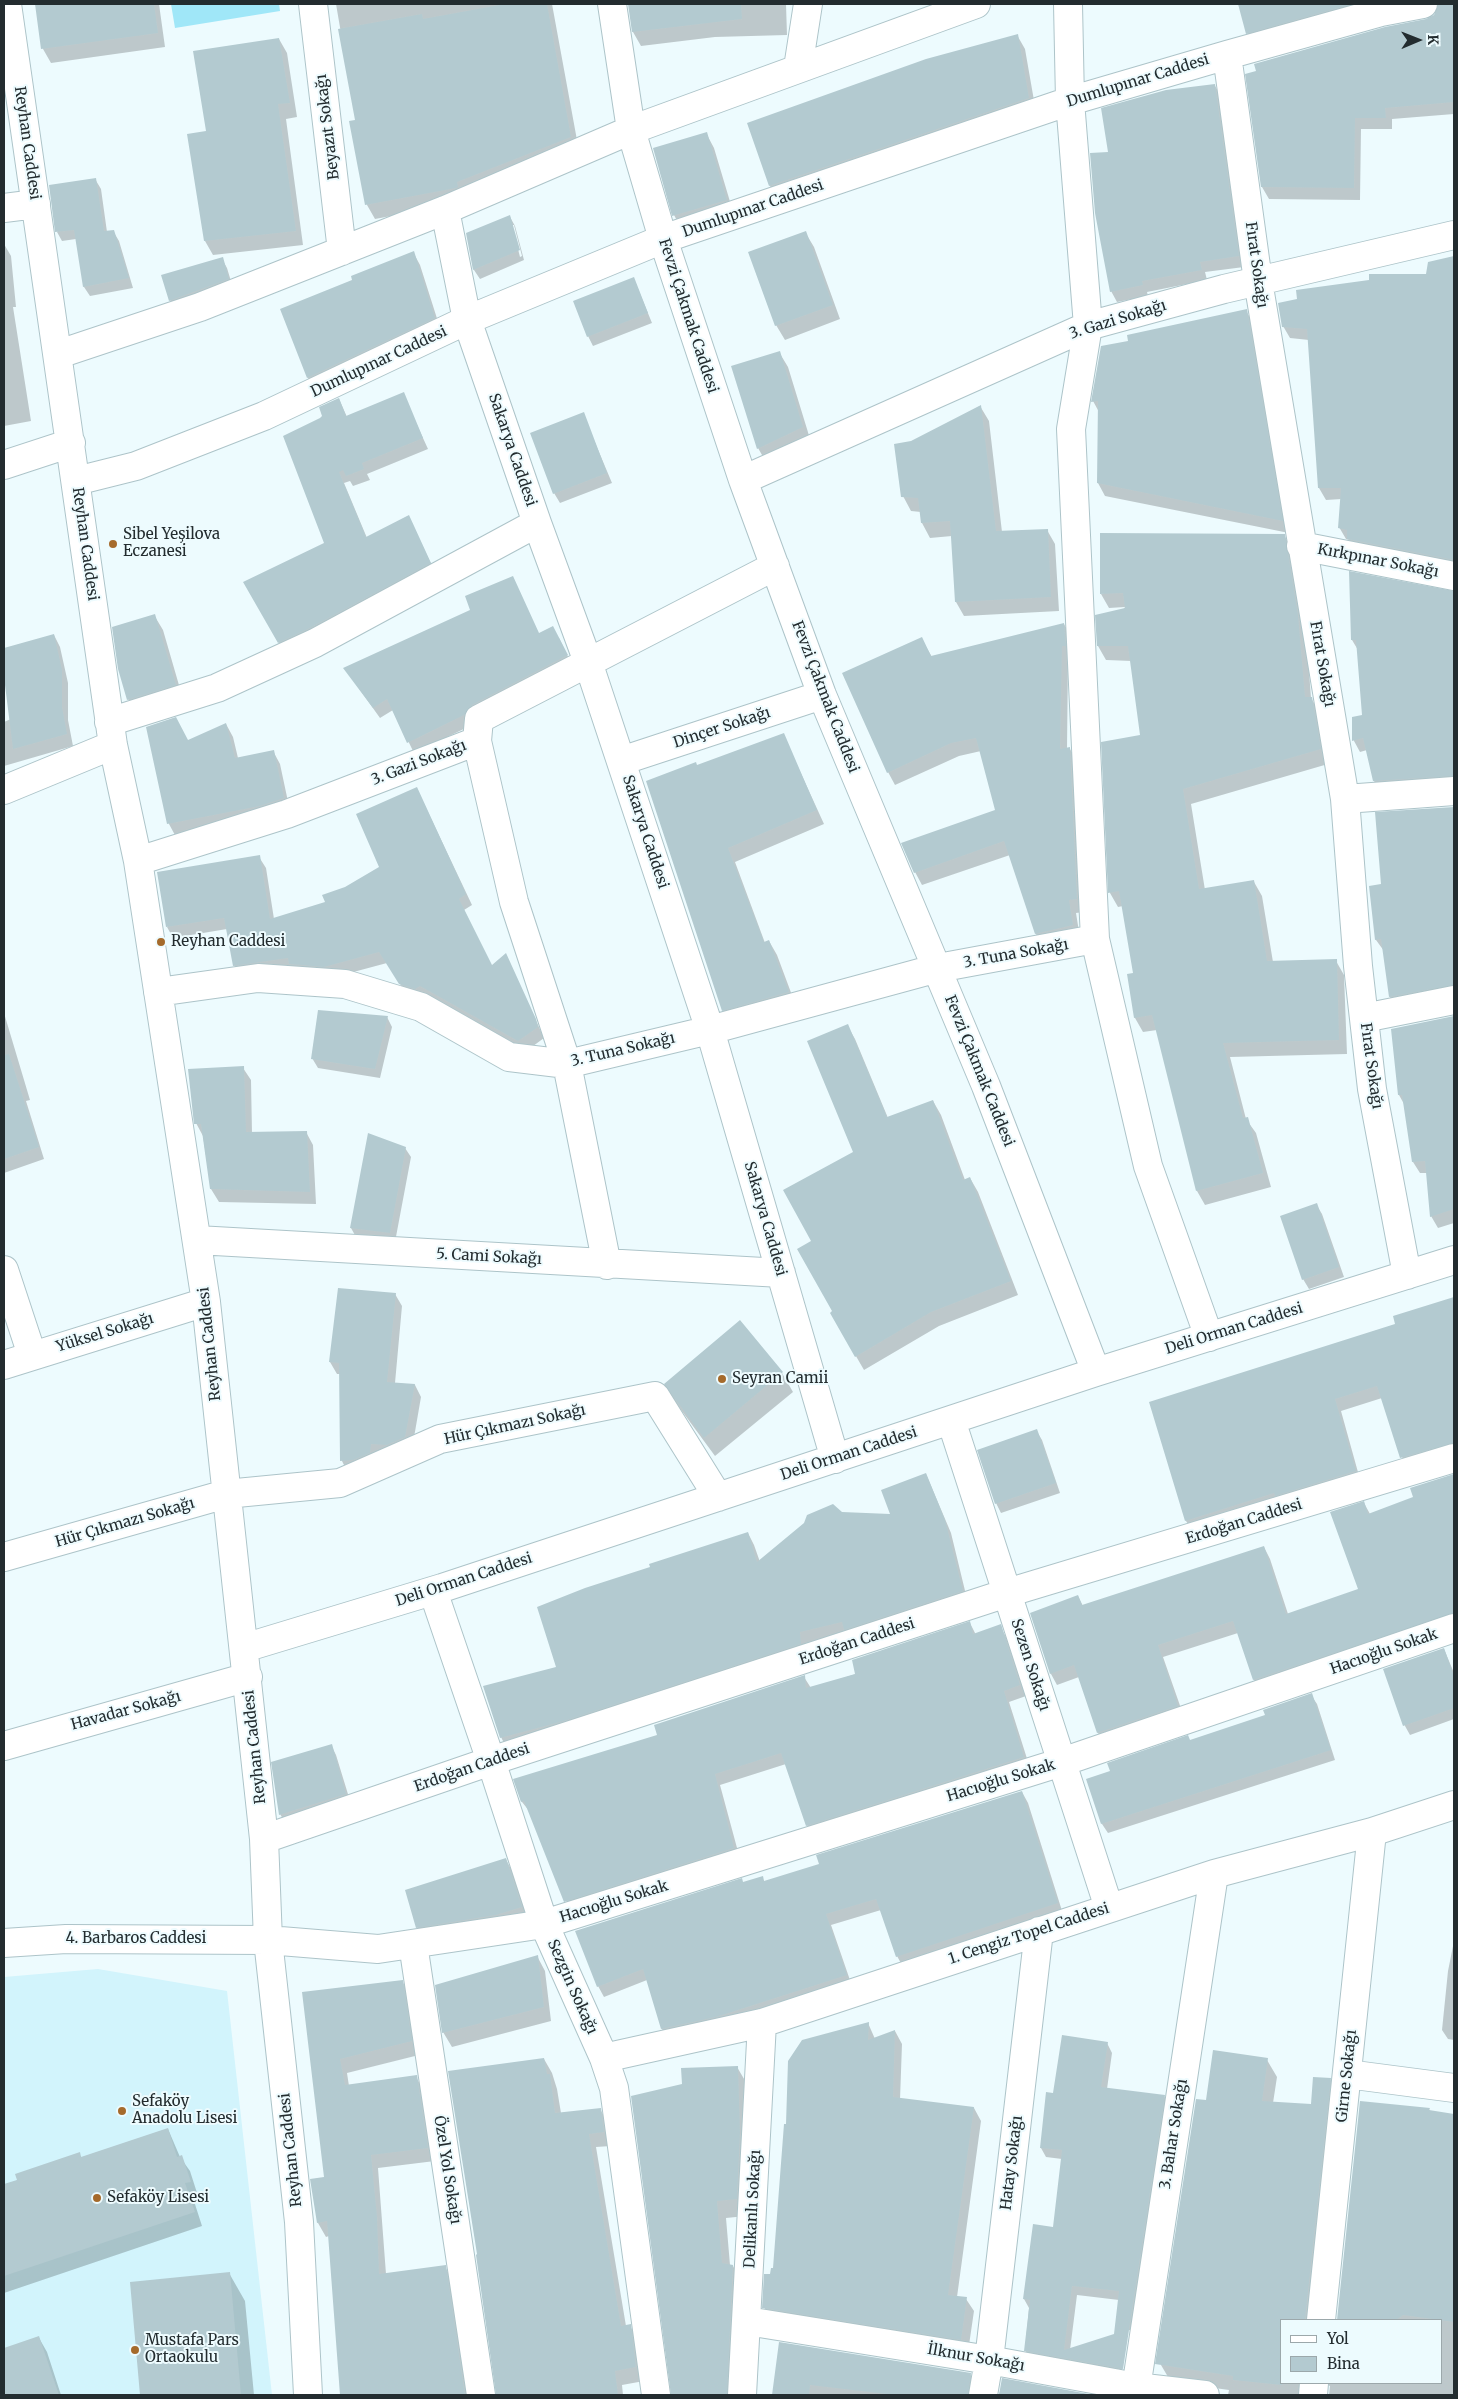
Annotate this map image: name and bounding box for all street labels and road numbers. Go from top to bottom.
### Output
street label: Dumlupınar Caddesi [1065,51,1211,111]
street label: Beyazıt Sokağı [313,73,343,181]
street label: Reyhan Caddesi [10,85,44,201]
street label: Dumlupınar Caddesi [680,176,826,242]
street label: Fırat Sokağı [1241,221,1271,309]
street label: Fevzi Çakmak Caddesi [655,236,721,396]
street label: 3. Gazi Sokağı [1067,297,1169,343]
street label: Dumlupınar Caddesi [308,323,450,401]
street label: Sakarya Caddesi [484,391,540,509]
street label: Reyhan Caddesi [68,486,102,602]
street label: Kırkpınar Sokağı [1316,540,1440,582]
street label: Fevzi Çakmak Caddesi [788,618,862,776]
street label: Fırat Sokağı [1306,620,1338,708]
street label: Dinçer Sokağı [671,704,773,752]
street label: 3. Gazi Sokağı [369,737,469,789]
street label: Sakarya Caddesi [618,773,672,891]
street label: 3. Tuna Sokağı [962,936,1070,972]
street label: Fevzi Çakmak Caddesi [940,993,1018,1149]
street label: Fırat Sokağı [1356,1022,1386,1110]
street label: 3. Tuna Sokağı [569,1029,677,1071]
street label: Sakarya Caddesi [740,1160,790,1278]
street label: 5. Cami Sokağı [436,1245,542,1269]
street label: Reyhan Caddesi [195,1286,225,1402]
street label: Deli Orman Caddesi [1163,1300,1305,1358]
street label: Yüksel Sokağı [54,1310,156,1356]
street label: Hür Çıkmazı Sokağı [443,1401,587,1449]
street label: Deli Orman Caddesi [778,1423,920,1485]
street label: Hür Çıkmazı Sokağı [53,1494,197,1552]
street label: Erdoğan Caddesi [1184,1496,1304,1548]
street label: Deli Orman Caddesi [393,1549,535,1611]
street label: Erdoğan Caddesi [797,1615,917,1669]
street label: Sezen Sokağı [1007,1617,1053,1713]
street label: Hacıoğlu Sokak [1328,1625,1440,1679]
street label: Havadar Sokağı [69,1688,183,1734]
street label: Reyhan Caddesi [240,1689,270,1805]
street label: Erdoğan Caddesi [412,1740,532,1796]
street label: Hacıoğlu Sokak [945,1756,1057,1806]
street label: Hacıoğlu Sokak [558,1877,670,1927]
street label: 1. Cengiz Topel Caddesi [946,1900,1112,1968]
street label: 4. Barbaros Caddesi [66,1930,206,1948]
street label: Sezgin Sokağı [543,1937,601,2037]
street label: Girne Sokağı [1333,2029,1361,2123]
street label: 3. Bahar Sokağı [1156,2078,1192,2190]
street label: Reyhan Caddesi [276,2092,306,2208]
street label: Özel Yol Sokağı [430,2115,464,2225]
street label: Hatay Sokağı [997,2115,1027,2211]
street label: Delikanlı Sokağı [741,2149,765,2269]
street label: İlknur Sokağı [926,2341,1026,2375]

